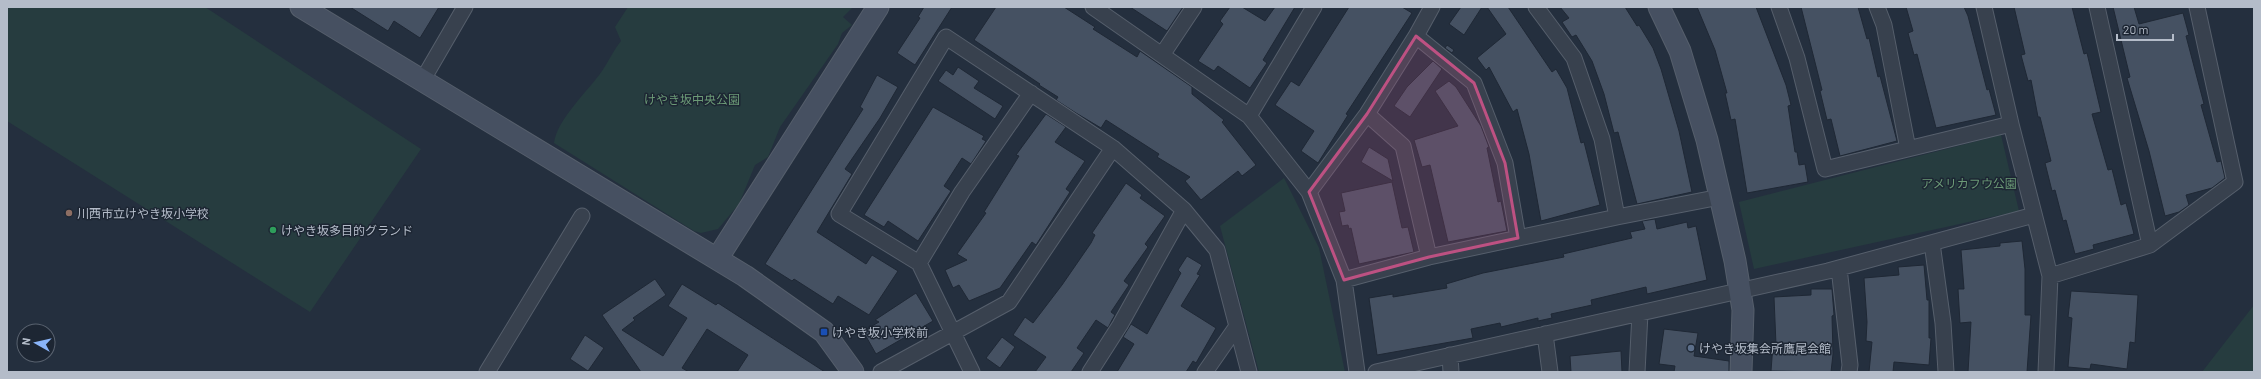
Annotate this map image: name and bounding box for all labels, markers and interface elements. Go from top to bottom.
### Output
scale bar [2117,16,2173,42]
text: 20 m [2123,22,2149,36]
park label: けやき坂中央公園 [644,92,740,106]
park label: アメリカフウ公園 [1921,176,2017,190]
place label: 川西市立けやき坂小学校 [77,206,209,220]
marker: 川西市立けやき坂小学校 [64,208,74,218]
place label: けやき坂多目的グランド [281,223,413,237]
marker: けやき坂多目的グランド [268,225,278,235]
north arrow [16,323,56,363]
place label: けやき坂小学校前 [832,325,928,339]
marker: けやき坂小学校前 [819,327,829,337]
text: N [19,337,33,346]
place label: けやき坂集会所鷹尾会館 [1699,341,1831,355]
marker: けやき坂集会所鷹尾会館 [1686,343,1696,353]

